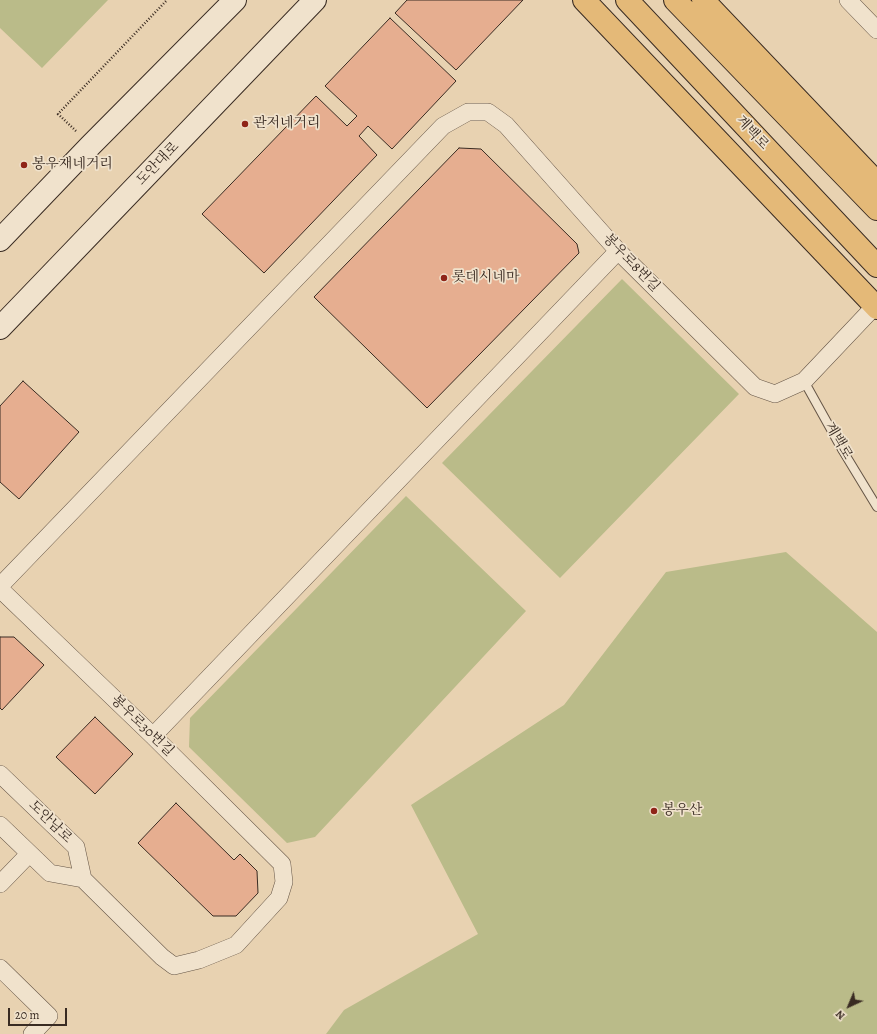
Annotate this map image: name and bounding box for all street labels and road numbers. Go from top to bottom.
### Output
street label: 계백로 [732,112,772,154]
street label: 도안대로 [133,139,183,189]
street label: 봉우로8번길 [599,230,663,296]
street label: 계백로 [821,419,855,463]
street label: 봉우로30번길 [107,692,177,760]
street label: 도안남로 [25,797,75,847]

